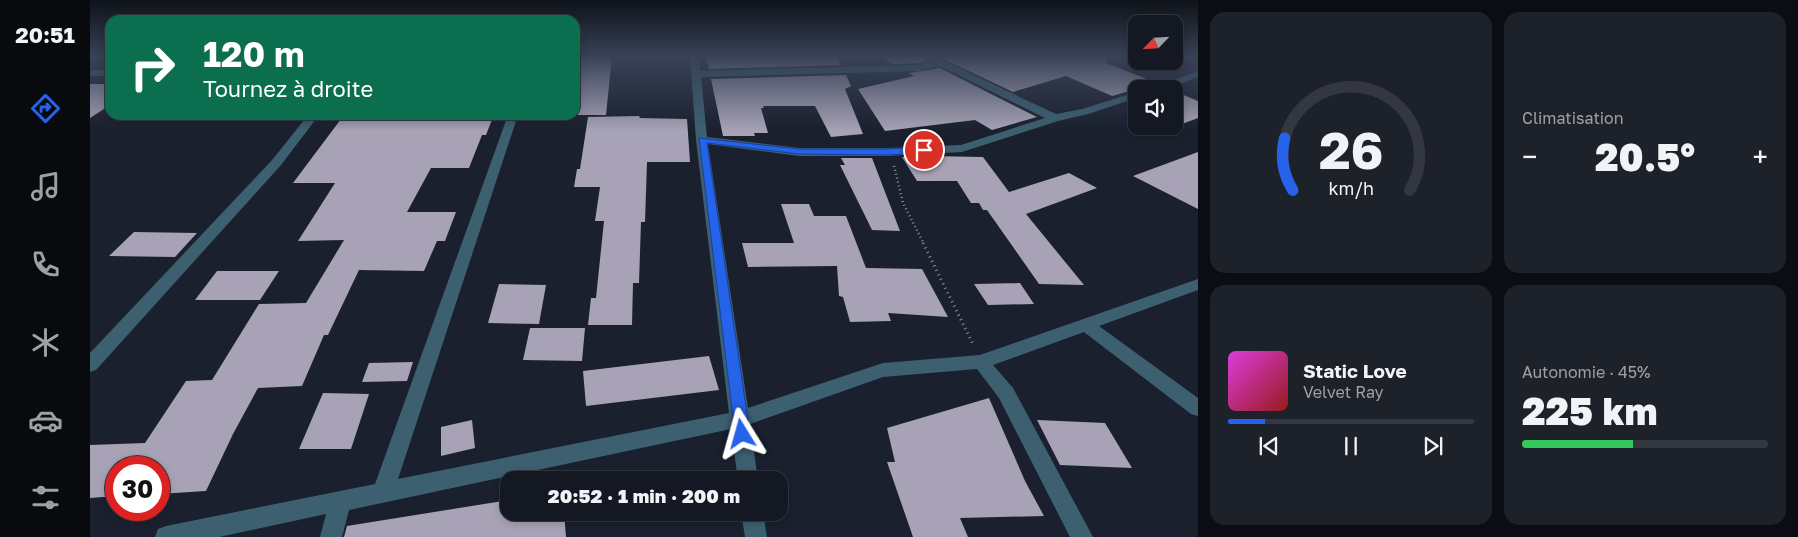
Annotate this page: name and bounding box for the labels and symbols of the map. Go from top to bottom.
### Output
north arrow [1128,15,1182,70]
pin [903,129,945,171]
position arrow [715,407,767,459]
speed limit sign: 30 [105,456,170,521]

